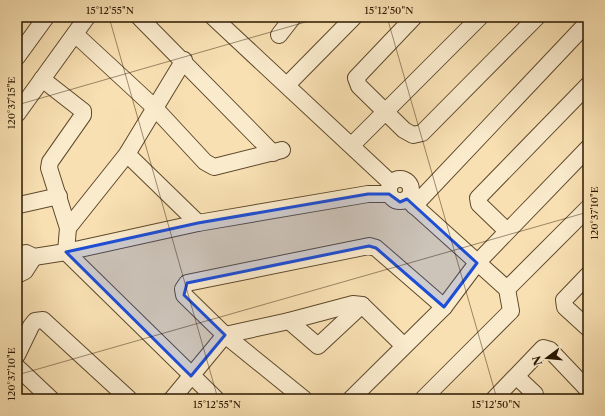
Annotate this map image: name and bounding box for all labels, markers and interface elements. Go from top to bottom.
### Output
text: 15°12'55"N [86,4,134,17]
text: 15°12'50"N [365,4,413,17]
text: 120°37'15"E [5,77,18,129]
text: 120°37'10"E [588,186,601,240]
north arrow [527,338,567,378]
text: 120°37'10"E [5,347,18,401]
text: N [529,354,545,367]
text: 15°12'55"N [193,398,241,411]
text: 15°12'50"N [472,398,520,411]

